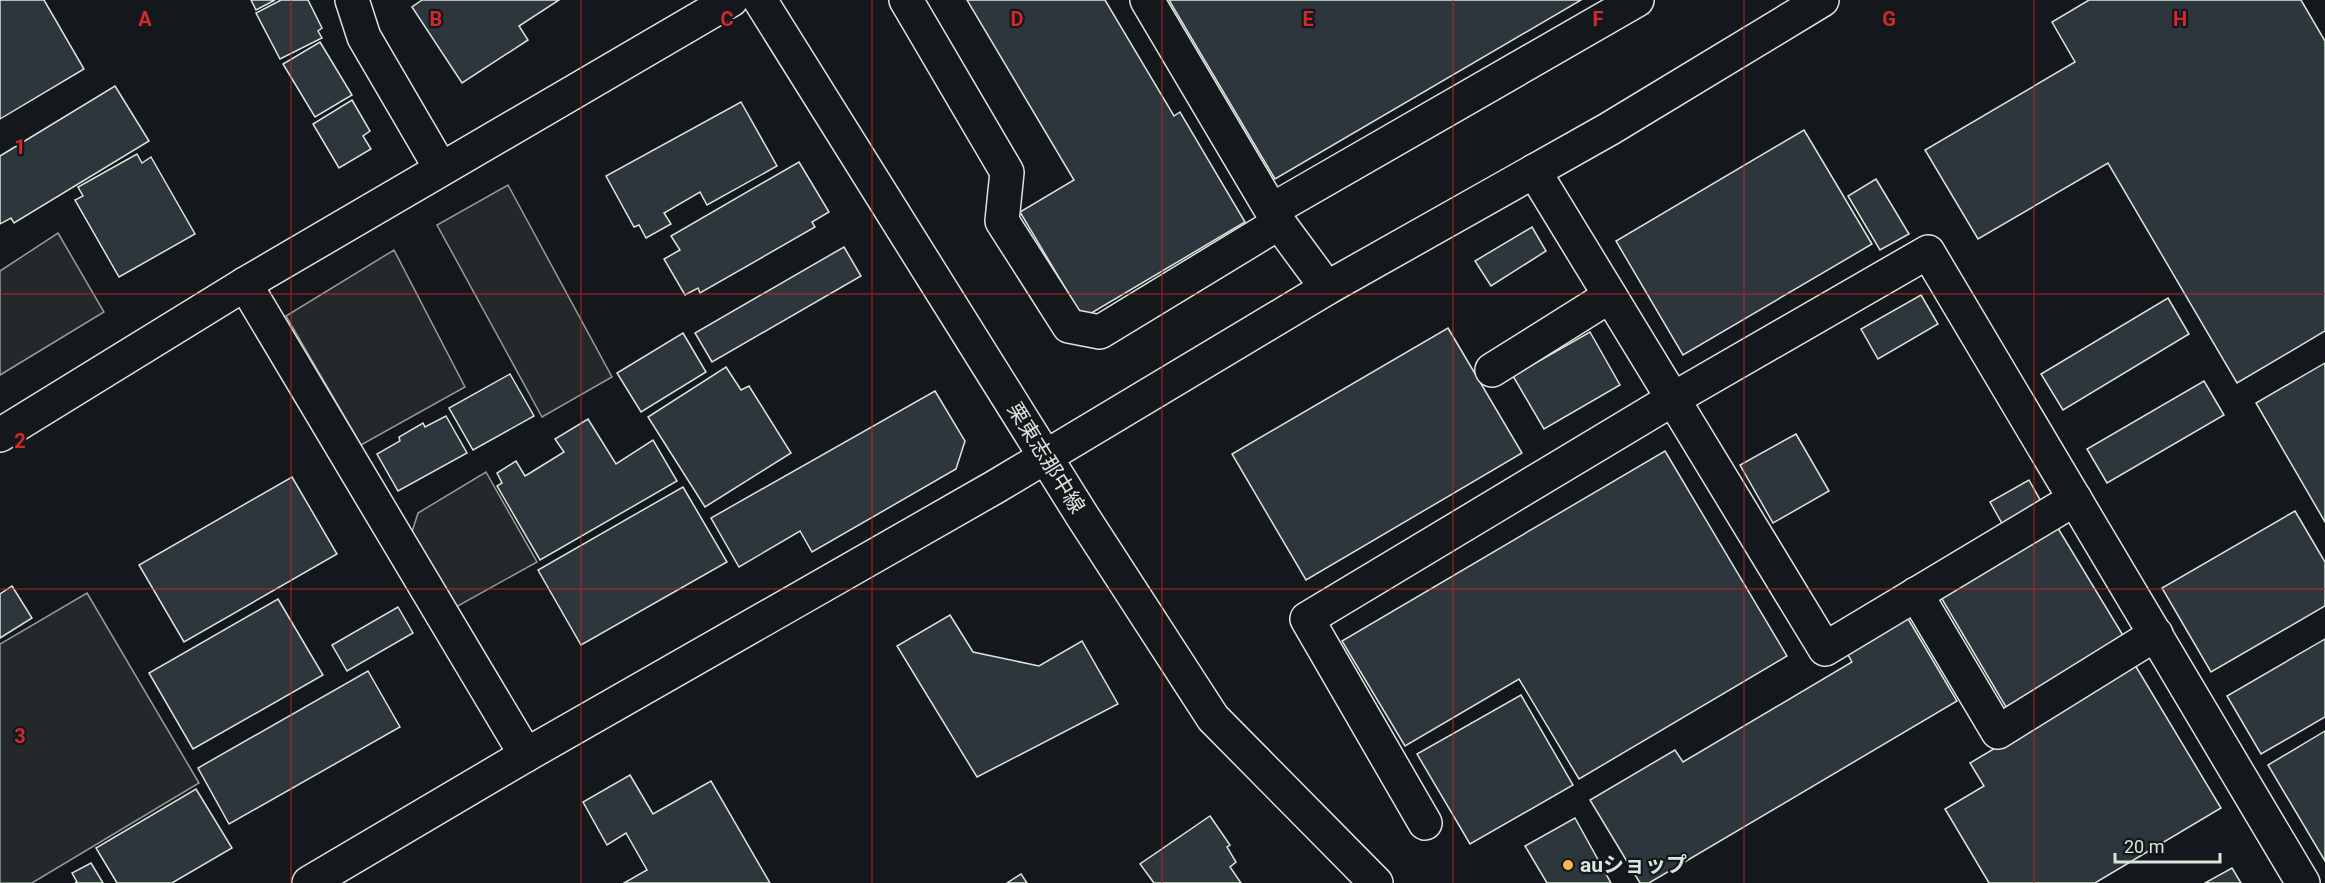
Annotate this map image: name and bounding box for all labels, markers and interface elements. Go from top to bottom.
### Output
text: A [138,7,152,31]
text: B [430,7,442,31]
text: C [720,7,734,31]
text: D [1011,7,1024,31]
text: E [1302,7,1314,31]
text: F [1593,7,1604,31]
text: G [1882,7,1896,31]
text: H [2173,7,2187,31]
text: 1 [14,135,26,159]
street label: 栗東志那中線 [1002,398,1090,518]
text: 2 [14,429,26,453]
text: 3 [14,724,26,748]
scale bar [2115,826,2220,864]
text: 20 m [2124,836,2164,857]
place label: auショップ [1580,853,1687,877]
marker: auショップ [1561,858,1575,872]

